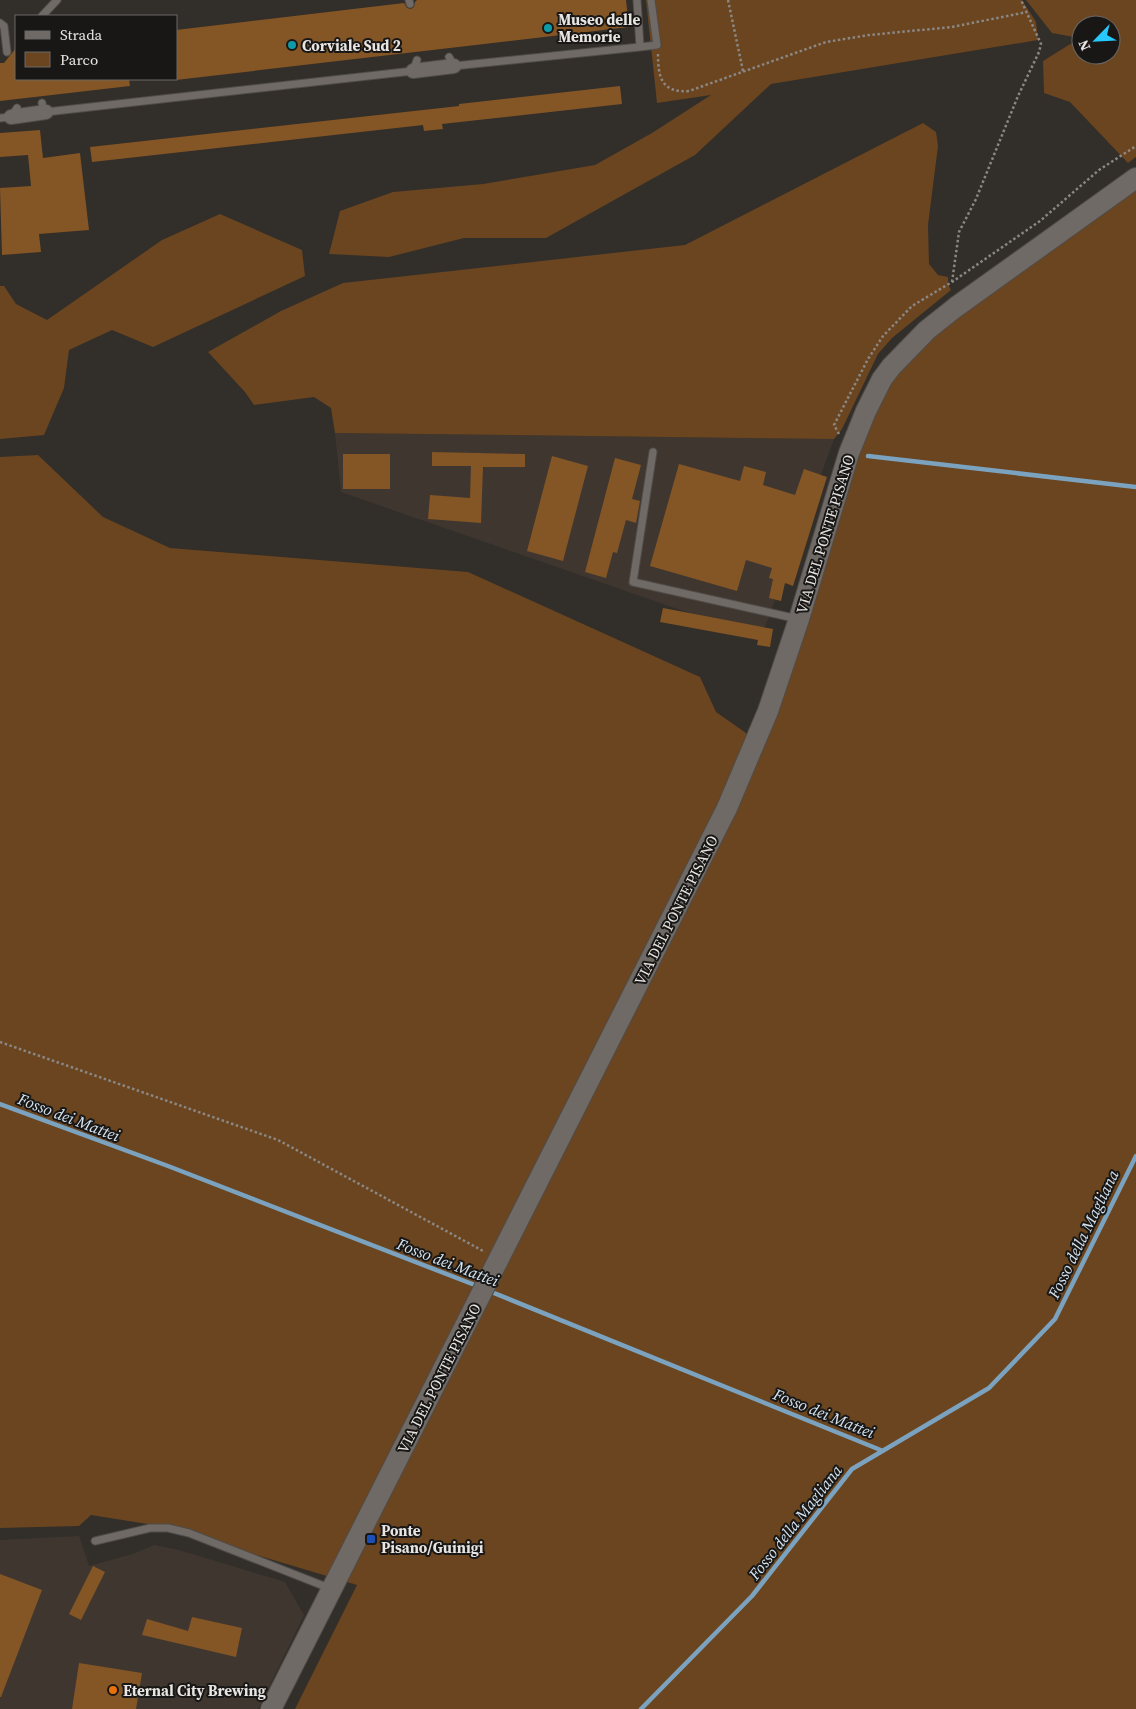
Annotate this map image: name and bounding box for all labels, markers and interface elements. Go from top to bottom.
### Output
place label: Museo delle Memorie [558,9,641,47]
legend [15,15,178,80]
north arrow [1071,15,1121,65]
marker: Museo delle Memorie [542,22,554,34]
text: Strada [60,24,103,45]
place label: Corviale Sud 2 [302,35,401,56]
text: N [1073,37,1095,54]
marker: Corviale Sud 2 [286,39,298,51]
text: Parco [60,49,98,70]
street label: VIA DEL PONTE PISANO [791,452,859,616]
street label: VIA DEL PONTE PISANO [629,832,723,988]
water label: Fosso dei Mattei [14,1087,123,1147]
water label: Fosso della Magliana [1042,1165,1124,1303]
water label: Fosso dei Mattei [393,1232,502,1292]
street label: VIA DEL PONTE PISANO [392,1300,486,1456]
water label: Fosso dei Mattei [769,1382,878,1443]
water label: Fosso della Magliana [742,1459,847,1585]
place label: Ponte Pisano/Guinigi [381,1520,484,1558]
marker: Ponte Pisano/Guinigi [365,1533,377,1545]
place label: Eternal City Brewing [123,1680,266,1701]
marker: Eternal City Brewing [107,1684,119,1696]

